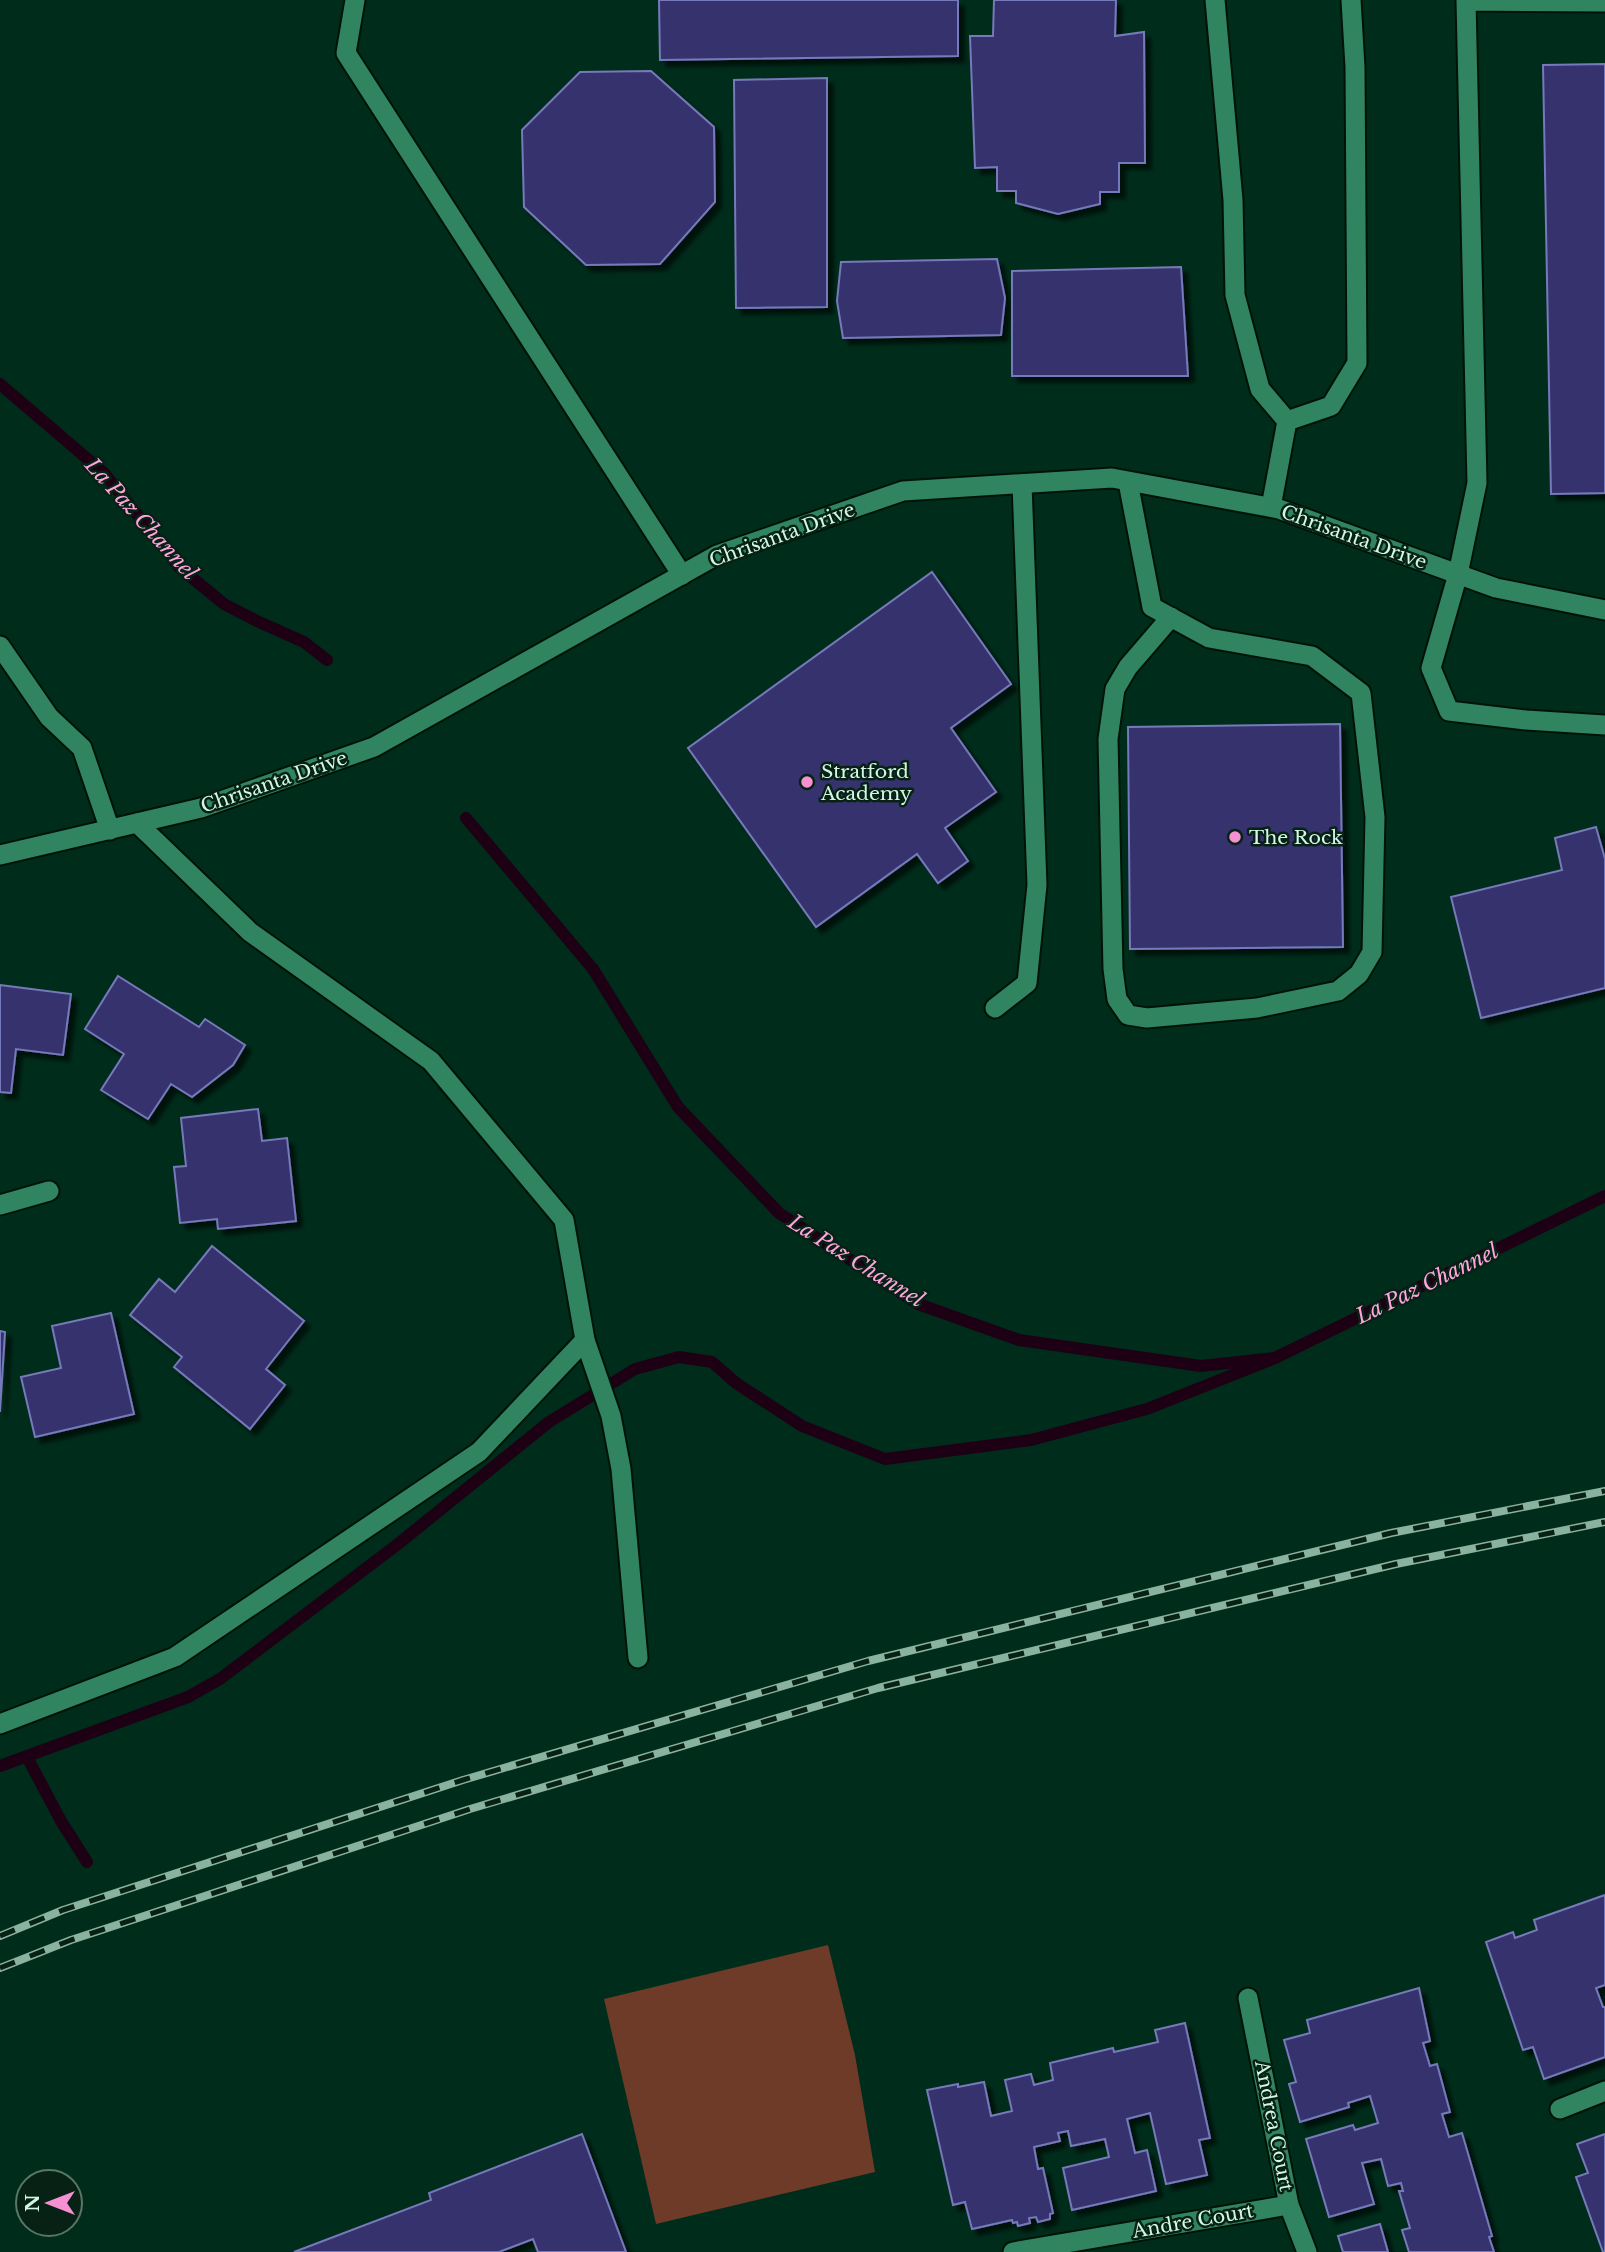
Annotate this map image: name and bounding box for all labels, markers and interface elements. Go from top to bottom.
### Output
water label: La Paz Channel [79,452,203,586]
street label: Chrisanta Drive [706,498,858,572]
street label: Chrisanta Drive [1278,500,1430,574]
street label: Chrisanta Drive [198,746,350,818]
place label: Stratford Academy [820,760,912,805]
marker: Stratford Academy [799,774,815,790]
place label: The Rock [1249,826,1343,849]
marker: The Rock [1227,829,1243,845]
water label: La Paz Channel [782,1208,929,1313]
water label: La Paz Channel [1351,1238,1503,1330]
street label: Andrea Court [1250,2058,1298,2194]
north arrow [14,2168,84,2238]
text: N [21,2194,44,2212]
street label: Andre Court [1130,2199,1256,2243]

